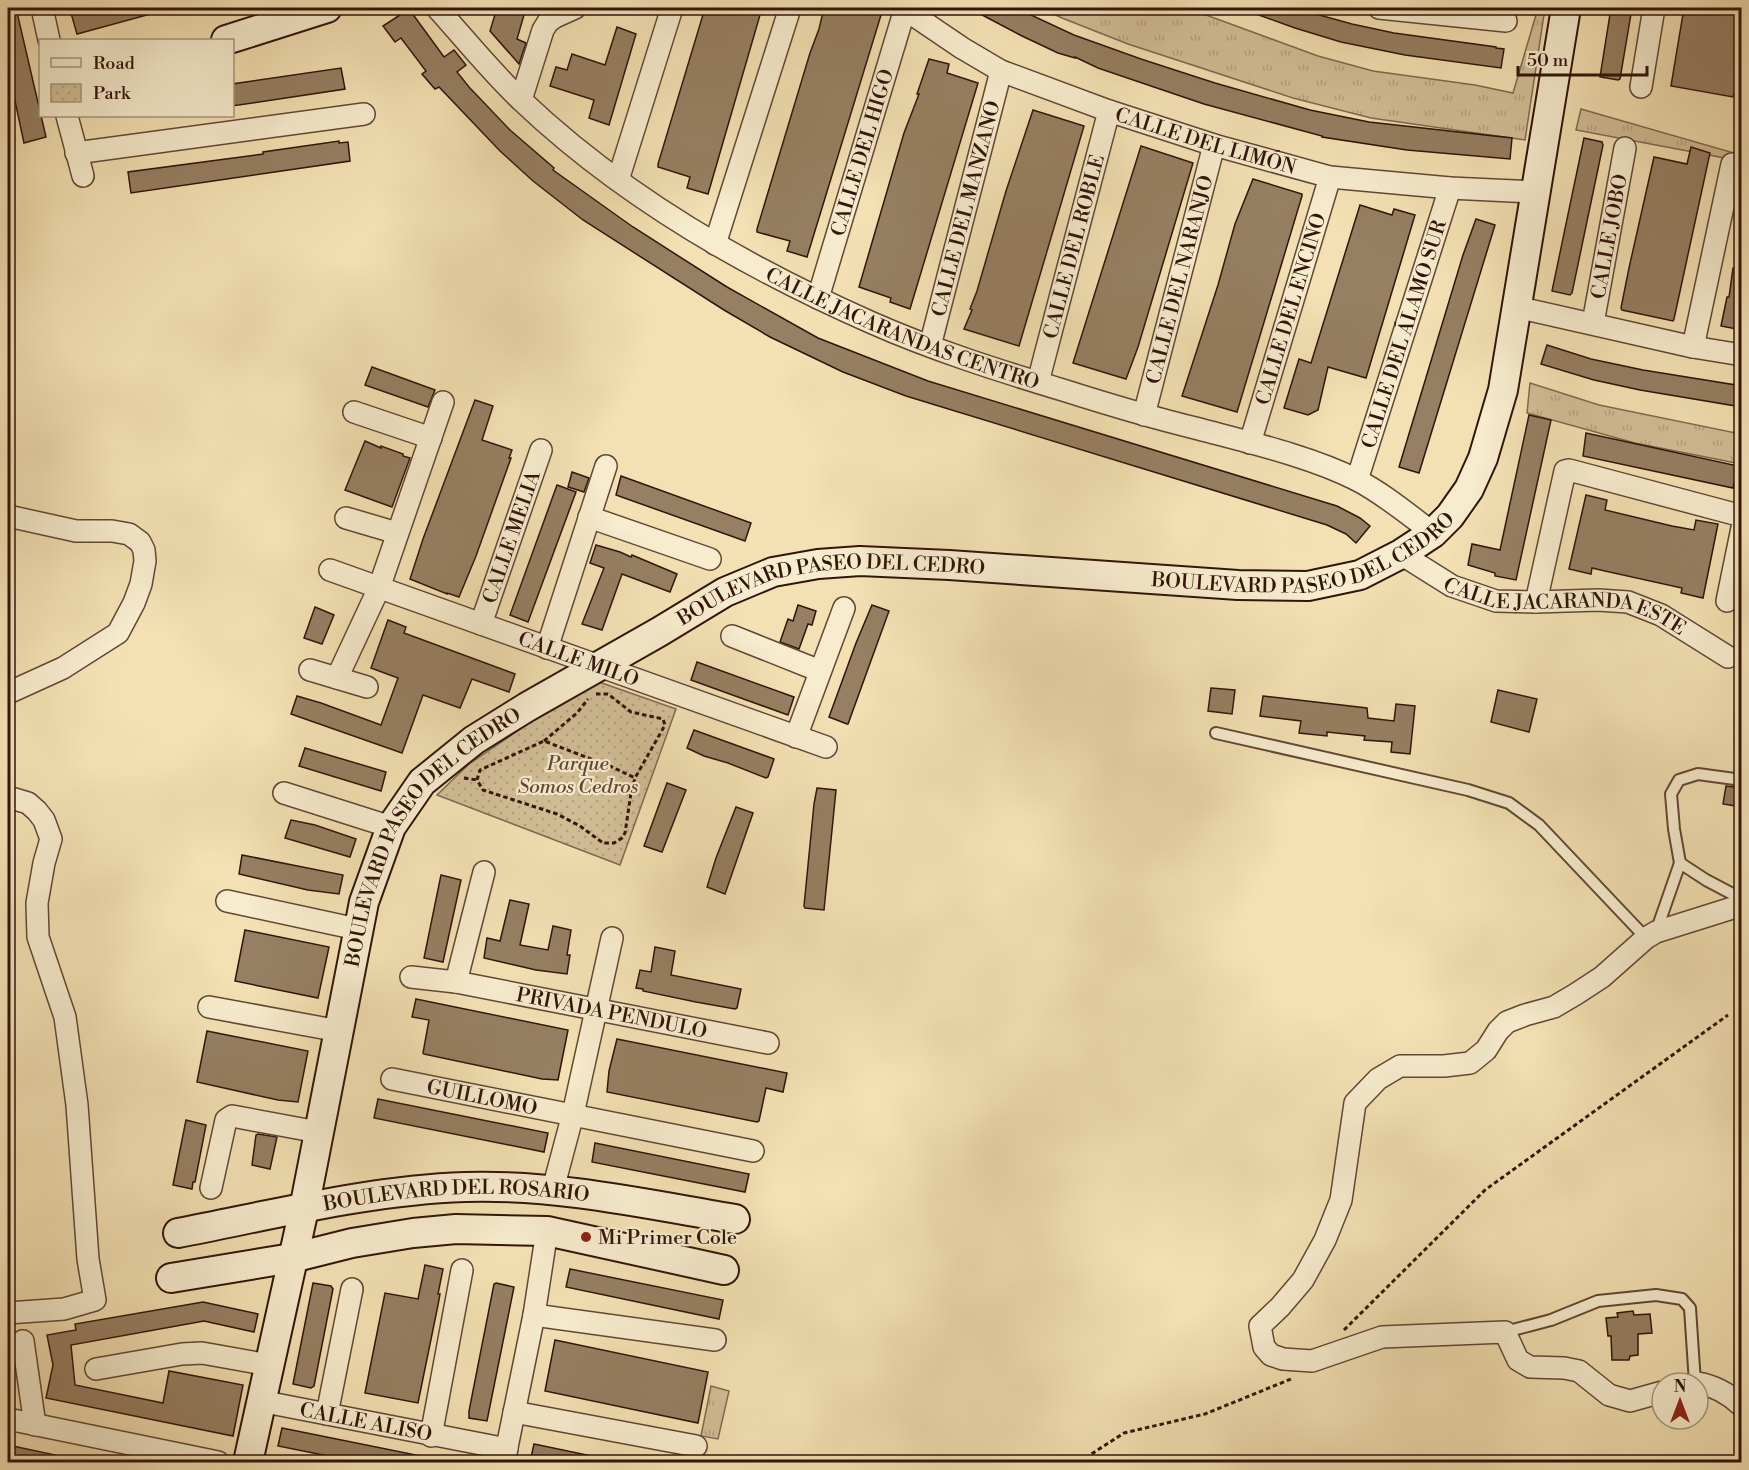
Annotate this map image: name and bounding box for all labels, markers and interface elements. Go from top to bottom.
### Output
legend [39,39,234,117]
scale bar [1518,39,1647,77]
text: 50 m [1527,49,1569,72]
text: Road [93,52,136,75]
street label: CALLE DEL HIGO [826,66,900,239]
text: Park [93,82,132,105]
street label: CALLE DEL MANZANO [927,98,1007,320]
street label: CALLE DEL LIMÓN [1112,103,1299,181]
street label: CALLE DEL ROBLE [1039,152,1111,342]
street label: CALLE JOBO [1587,172,1634,301]
street label: CALLE DEL NARANJO [1142,173,1220,387]
street label: CALLE DEL ENCINO [1251,210,1332,408]
street label: CALLE DEL ÁLAMO SUR [1357,216,1453,452]
street label: CALLE JACARANDAS CENTRO [761,263,1042,396]
street label: CALLE MELIA [478,467,547,607]
street label: BOULEVARD PASEO DEL CEDRO [1149,508,1461,600]
street label: BOULEVARD PASEO DEL CEDRO [672,550,986,633]
street label: CALLE JACARANDA ESTE [1438,572,1690,641]
street label: CALLE MILO [514,627,642,693]
street label: BOULEVARD PASEO DEL CEDRO [340,703,526,970]
park label: Parque Somos Cedros [518,752,639,800]
street label: PRIVADA PENDULO [514,983,709,1045]
street label: GUILLOMO [424,1075,539,1122]
street label: BOULEVARD DEL ROSARIO [320,1176,591,1218]
place label: Mi Primer Cole [598,1226,737,1251]
marker: Mi Primer Cole [579,1230,593,1244]
north arrow [1650,1371,1710,1431]
text: N [1674,1377,1687,1397]
street label: CALLE ALISO [297,1398,434,1448]

